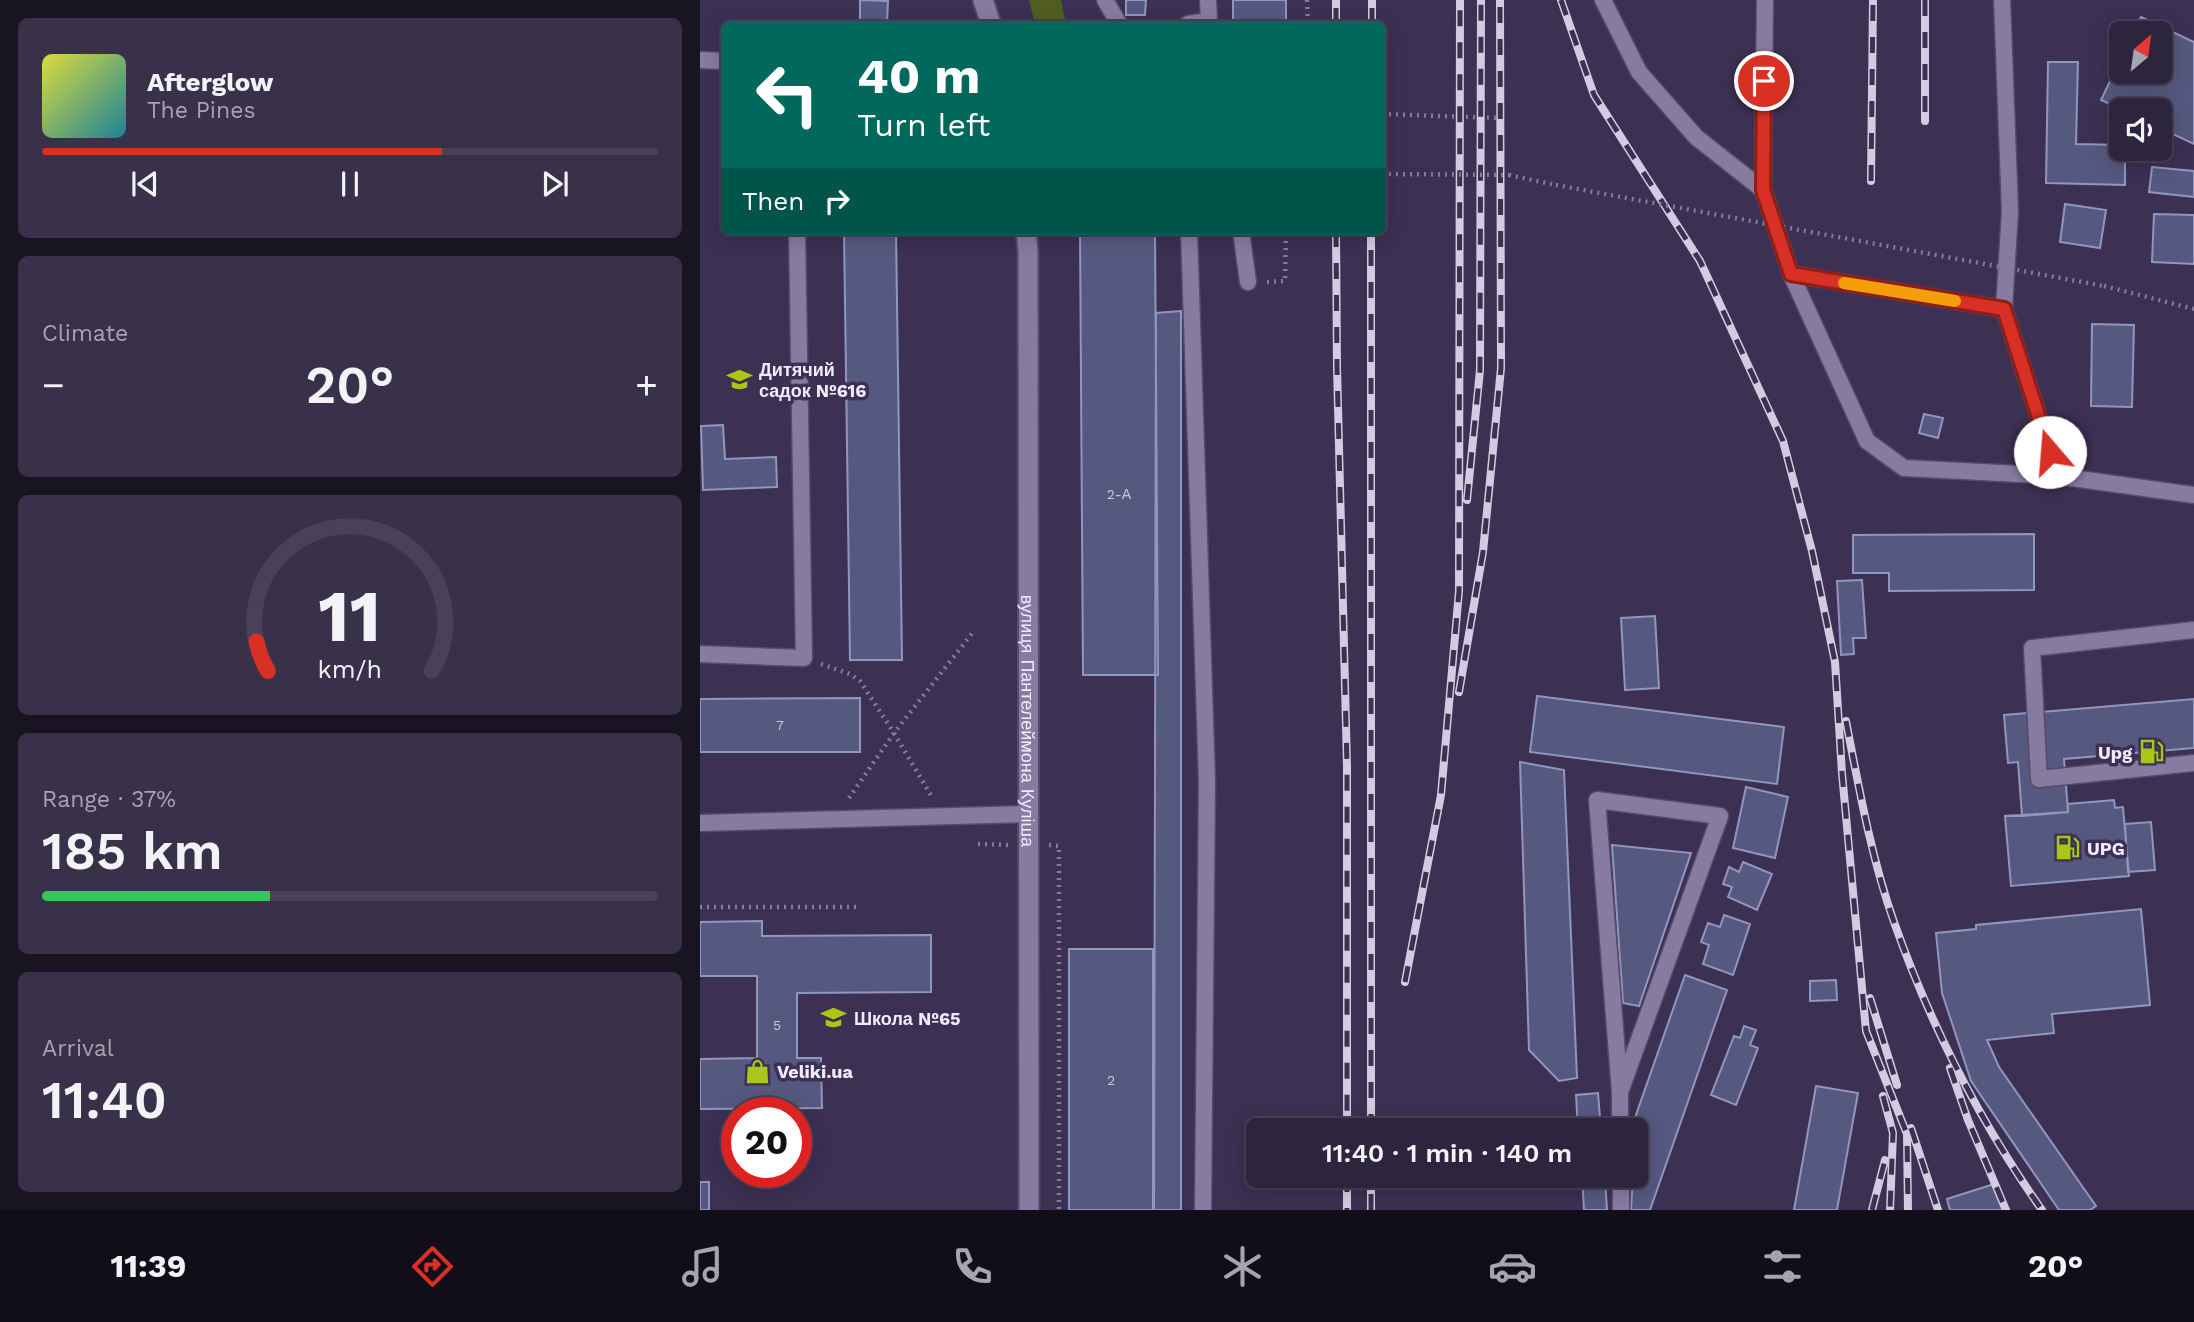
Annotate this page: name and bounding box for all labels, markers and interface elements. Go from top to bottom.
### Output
north arrow [2109,21,2172,84]
map controls [2109,21,2172,161]
text: 40 m [857,47,980,105]
icon: left [742,49,833,140]
pin [1734,51,1794,111]
icon: arrive [1745,62,1783,100]
text: Afterglow [147,67,273,97]
text: The Pines [147,97,256,124]
button: sound [2109,98,2172,161]
text: Turn left [857,106,990,144]
icon: previous [126,165,164,203]
icon: pause [331,165,369,203]
icon: next [536,165,574,203]
icon: right [818,182,856,220]
text: Then [742,186,804,216]
text: Climate [42,320,128,347]
text: 20° [306,355,394,416]
place label: Дитячий садок №616 [759,359,866,401]
text: − [42,363,65,407]
text: + [635,363,658,407]
school or university icon: Дитячий садок №616 [725,365,753,393]
position arrow [2013,415,2087,489]
house number: 2-А [1107,486,1132,502]
text: 11 [319,573,381,659]
street label: вулиця Пантелеймона Куліша [1018,595,1039,848]
text: km/h [318,655,382,684]
house number: 7 [776,717,784,733]
fuel station icon: Upg [2138,738,2166,766]
place label: Upg [2098,742,2133,763]
text: Range · 37% [42,786,176,813]
text: 185 km [42,821,223,882]
fuel station icon: UPG [2053,834,2081,862]
place label: UPG [2087,838,2125,859]
school or university icon: Школа №65 [820,1004,848,1032]
place label: Школа №65 [854,1008,961,1029]
house number: 5 [773,1017,781,1033]
text: Arrival [42,1035,114,1062]
shop icon: Veliki.ua [743,1057,771,1085]
place label: Veliki.ua [777,1061,853,1082]
text: 11:40 [42,1070,167,1131]
house number: 2 [1107,1072,1115,1088]
speed limit sign: 20 [721,1097,812,1188]
text: 11:40 · 1 min · 140 m [1322,1138,1572,1168]
icon: directions [408,1242,457,1291]
icon: music [678,1242,727,1291]
icon: phone [948,1242,997,1291]
icon: climate [1218,1242,1267,1291]
icon: car [1488,1242,1537,1291]
icon: filters [1758,1242,1807,1291]
text: 11:39 [111,1247,186,1285]
text: 20° [2028,1247,2083,1285]

